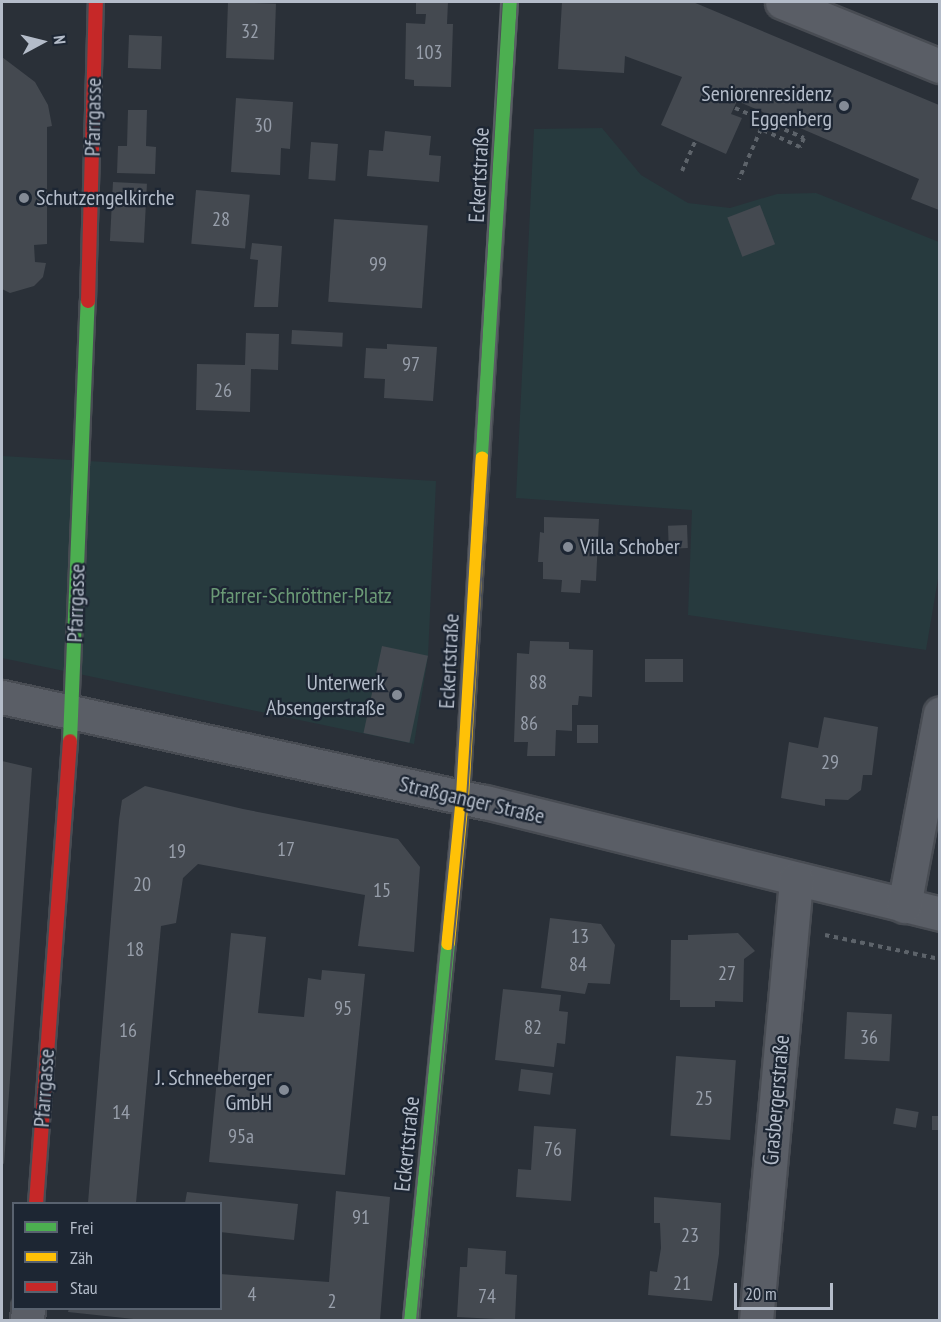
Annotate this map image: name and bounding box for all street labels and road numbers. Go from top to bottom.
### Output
street label: Pfarrgasse [79,77,107,157]
street label: Eckertstraße [463,127,495,223]
street label: Pfarrgasse [61,563,91,643]
street label: Eckertstraße [433,613,465,709]
street label: Straßganger Straße [397,770,547,830]
street label: Grasbergerstraße [757,1034,795,1166]
street label: Pfarrgasse [28,1048,60,1128]
street label: Eckertstraße [389,1095,425,1193]

